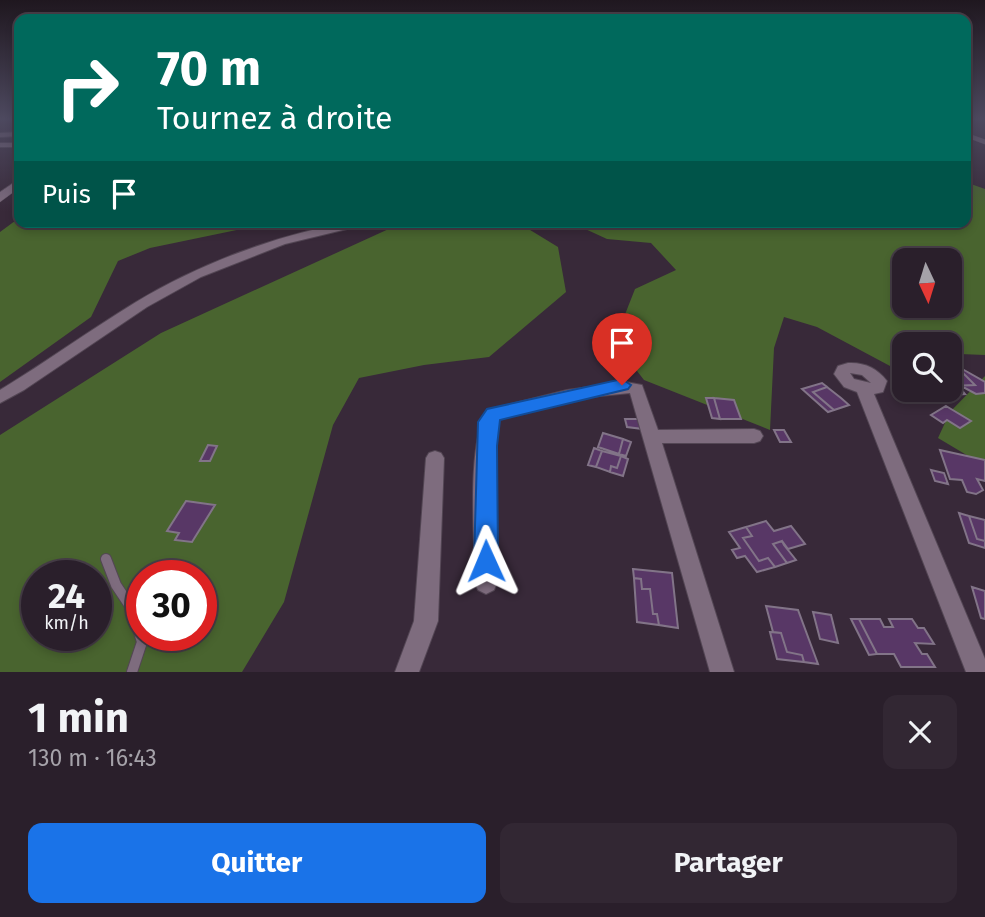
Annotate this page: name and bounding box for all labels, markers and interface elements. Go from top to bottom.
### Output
text: 70 m [157,39,261,98]
icon: right [42,42,133,133]
text: Tournez à droite [157,99,393,137]
icon: arrive [105,175,143,213]
text: Puis [42,179,91,210]
north arrow [892,248,962,318]
map controls [892,248,962,402]
pin [592,313,652,385]
icon: arrive [603,324,641,362]
button: search [892,332,962,402]
position arrow [449,524,523,598]
speed limit sign: 30 [126,560,217,651]
text: 24 [48,575,85,617]
text: km/h [44,612,89,634]
text: 1 min [28,693,129,743]
button: close [883,695,957,769]
text: 130 m · 16:43 [28,744,157,772]
button: Quitter [28,823,486,903]
button: Partager [500,823,957,903]

